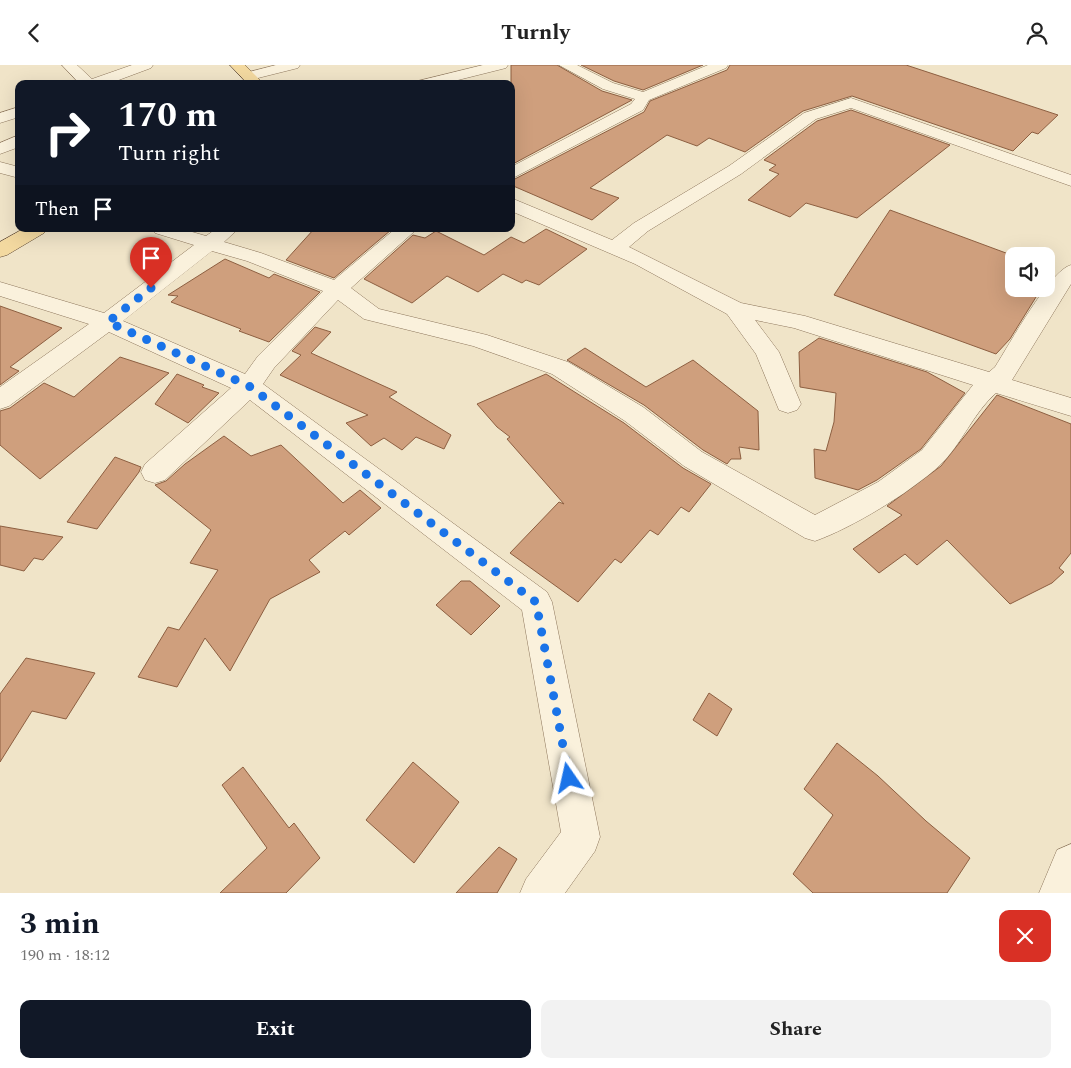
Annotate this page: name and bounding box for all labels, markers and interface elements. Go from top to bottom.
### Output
text: Turnly [501,16,570,49]
icon: back [20,19,48,47]
icon: person [1023,19,1051,47]
text: 170 m [118,89,217,142]
icon: right [35,100,100,165]
text: Turn right [118,137,220,170]
text: Then [35,195,79,224]
icon: arrive [89,195,117,223]
pin [130,237,172,288]
icon: arrive [137,244,165,272]
map controls [1005,247,1055,297]
button: sound [1005,247,1055,297]
position arrow [542,751,594,803]
text: 3 min [20,901,100,947]
button: close [999,910,1051,962]
text: 190 m · 18:12 [20,943,110,967]
button: Exit [20,1000,531,1058]
button: Share [541,1000,1051,1058]

